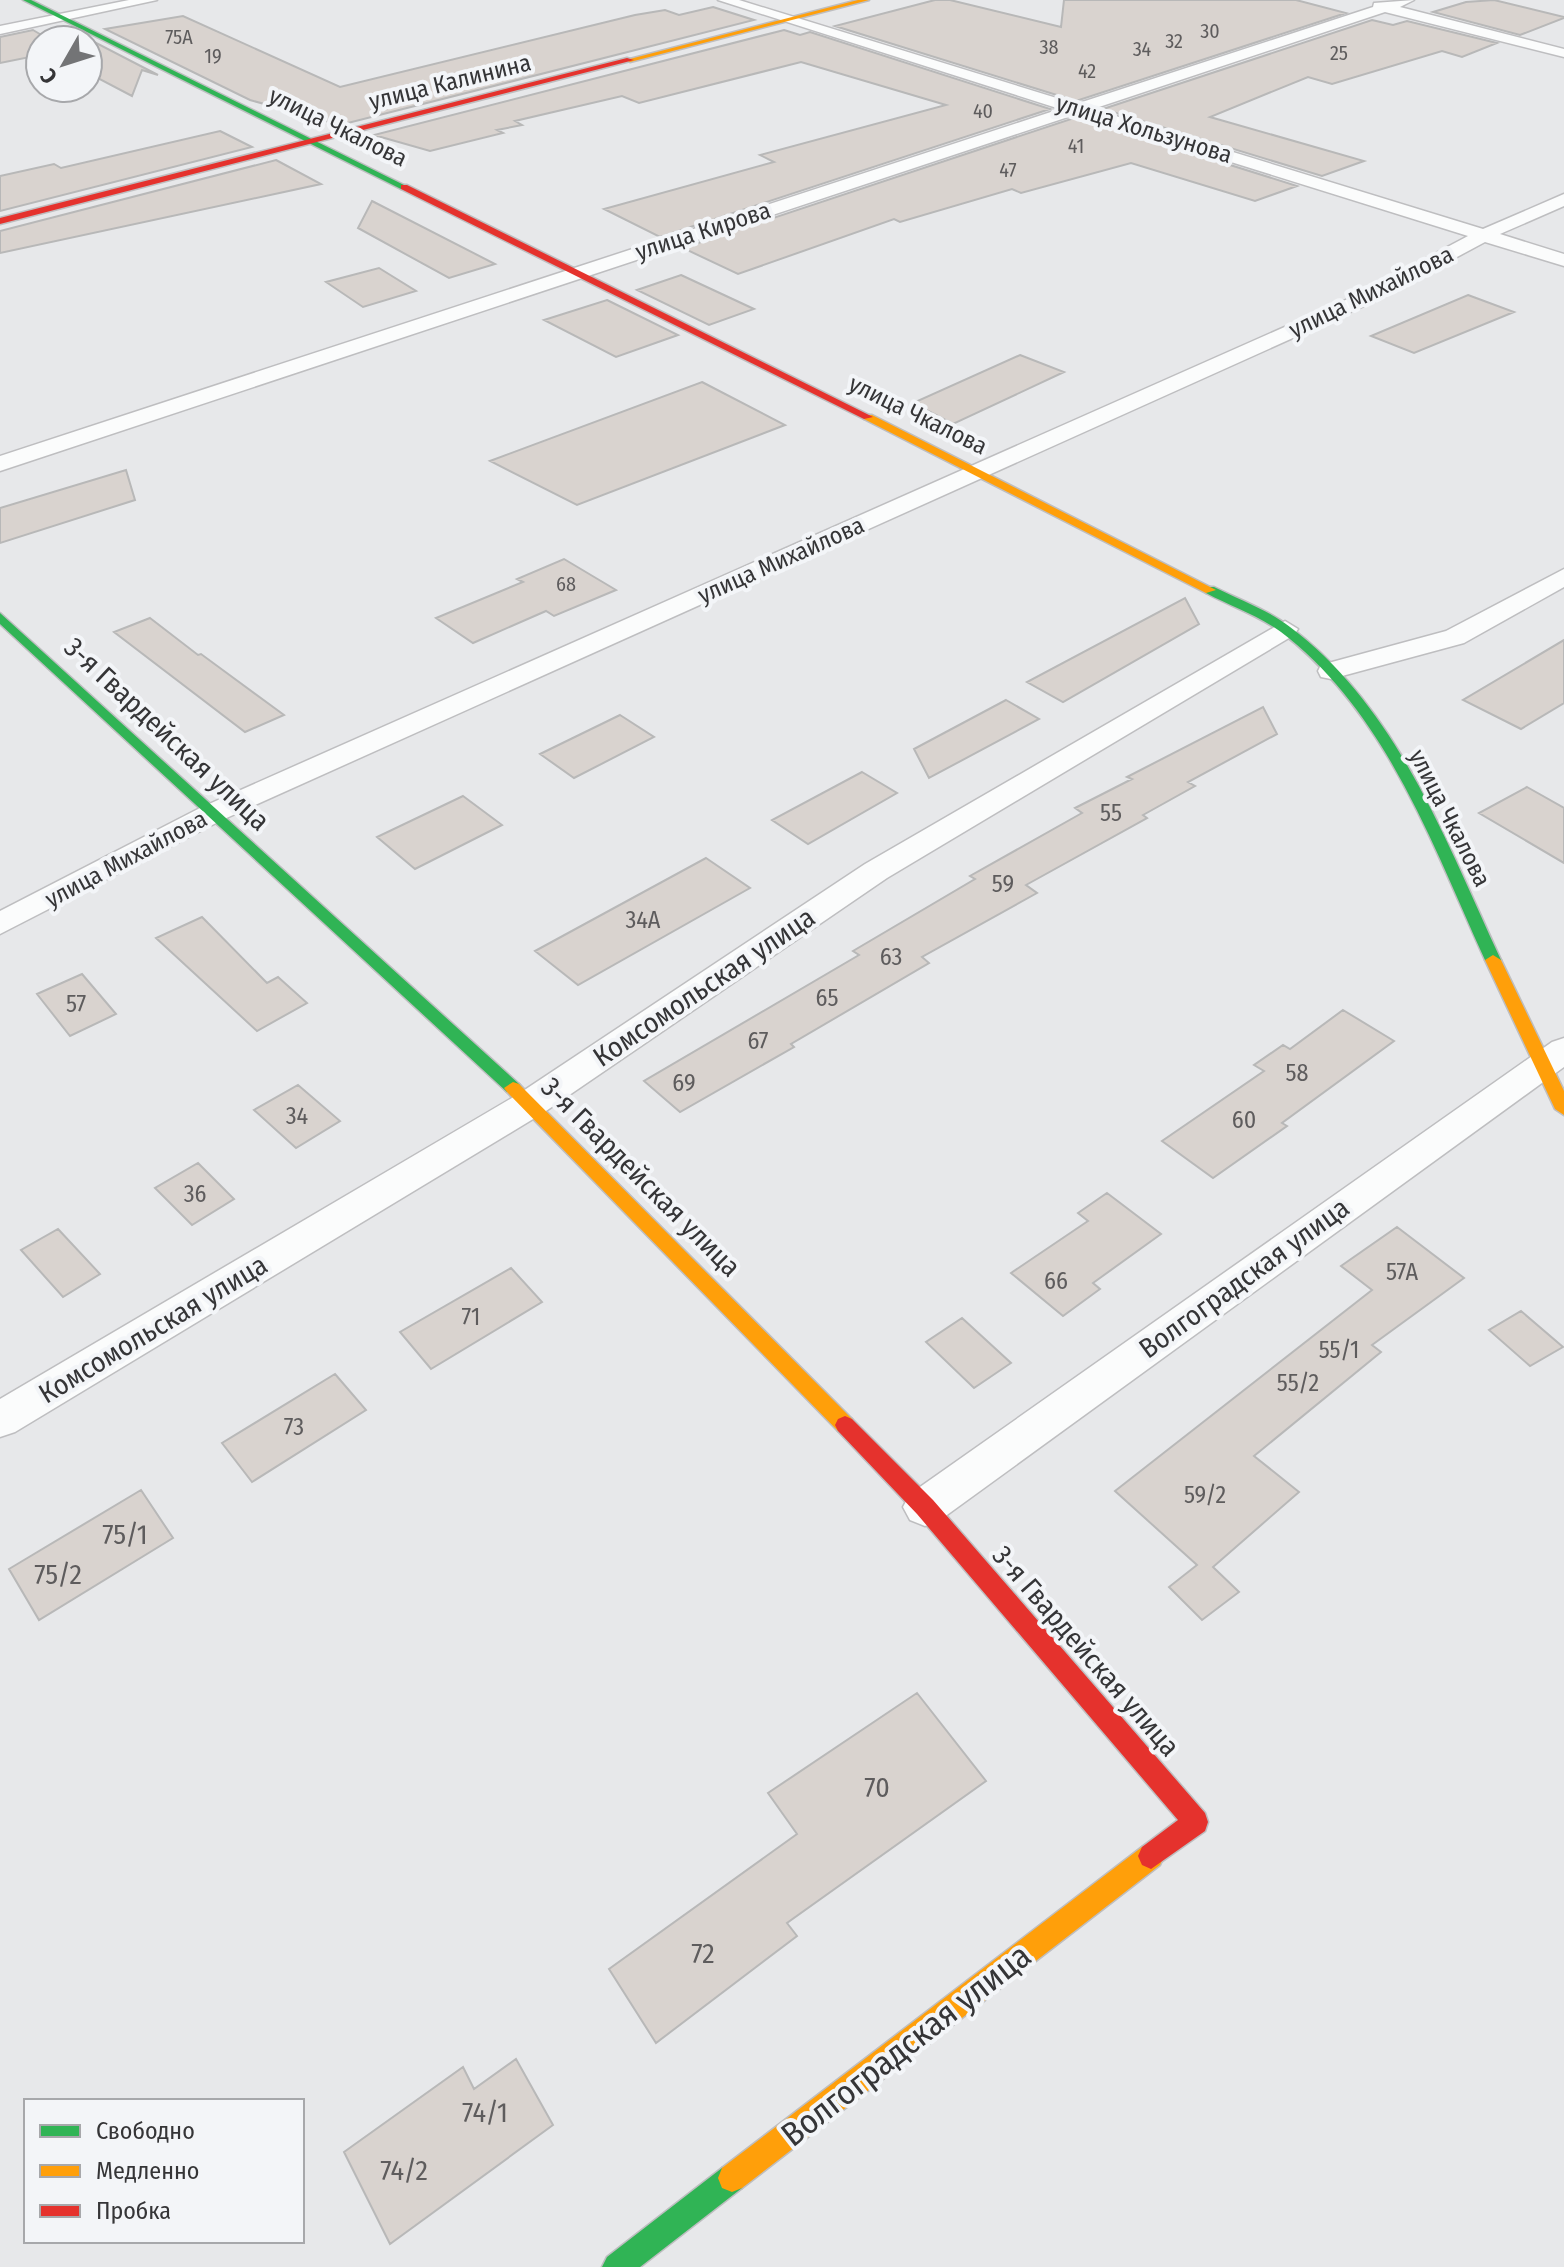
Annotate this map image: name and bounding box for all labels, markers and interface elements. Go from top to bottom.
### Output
house number: 30 [1200,19,1220,43]
north arrow [24,24,104,104]
house number: 75А [165,25,193,49]
house number: 32 [1165,29,1183,53]
house number: 38 [1039,35,1059,59]
house number: 34 [1133,37,1152,61]
house number: 25 [1330,41,1348,65]
house number: 19 [204,44,222,68]
street label: улица Калинина [366,48,534,116]
house number: 42 [1078,59,1096,83]
text: С [34,63,63,89]
street label: улица Чкалова [264,82,412,172]
street label: улица Хользунова [1053,89,1235,169]
house number: 40 [973,99,993,123]
house number: 41 [1068,134,1084,158]
house number: 47 [999,158,1017,182]
street label: улица Кирова [632,196,774,266]
street label: улица Михайлова [1284,240,1458,344]
street label: улица Чкалова [844,370,992,460]
street label: улица Михайлова [694,511,868,609]
house number: 68 [556,572,576,596]
street label: 3-я Гвардейская улица [58,631,276,837]
street label: улица Чкалова [1403,745,1497,891]
house number: 55 [1100,799,1122,827]
street label: улица Михайлова [40,805,212,913]
house number: 59 [992,870,1014,898]
street label: Комсомольская улица [587,901,821,1073]
house number: 34А [626,906,661,934]
house number: 63 [880,943,902,971]
house number: 65 [816,984,838,1012]
house number: 57 [66,990,86,1018]
house number: 67 [747,1027,769,1055]
house number: 58 [1285,1059,1309,1087]
house number: 69 [672,1069,696,1097]
street label: 3-я Гвардейская улица [535,1071,747,1283]
house number: 34 [286,1102,308,1130]
house number: 60 [1232,1106,1256,1134]
house number: 36 [184,1180,206,1208]
street label: Волгоградская улица [1133,1191,1355,1365]
street label: Комсомольская улица [33,1248,273,1410]
house number: 57А [1386,1258,1418,1286]
house number: 66 [1044,1267,1068,1295]
house number: 71 [462,1303,480,1331]
house number: 55/1 [1319,1336,1359,1364]
house number: 55/2 [1277,1369,1319,1397]
house number: 73 [284,1413,304,1441]
house number: 59/2 [1184,1481,1226,1509]
house number: 75/1 [102,1518,148,1551]
street label: 3-я Гвардейская улица [986,1539,1186,1763]
house number: 75/2 [34,1558,82,1591]
house number: 70 [864,1771,890,1804]
street label: Волгоградская улица [773,1935,1039,2155]
house number: 72 [691,1937,715,1970]
house number: 74/1 [462,2096,508,2129]
legend [24,2099,304,2243]
text: Свободно [96,2117,195,2145]
house number: 74/2 [380,2154,428,2187]
text: Медленно [96,2157,199,2185]
text: Пробка [96,2197,171,2225]

